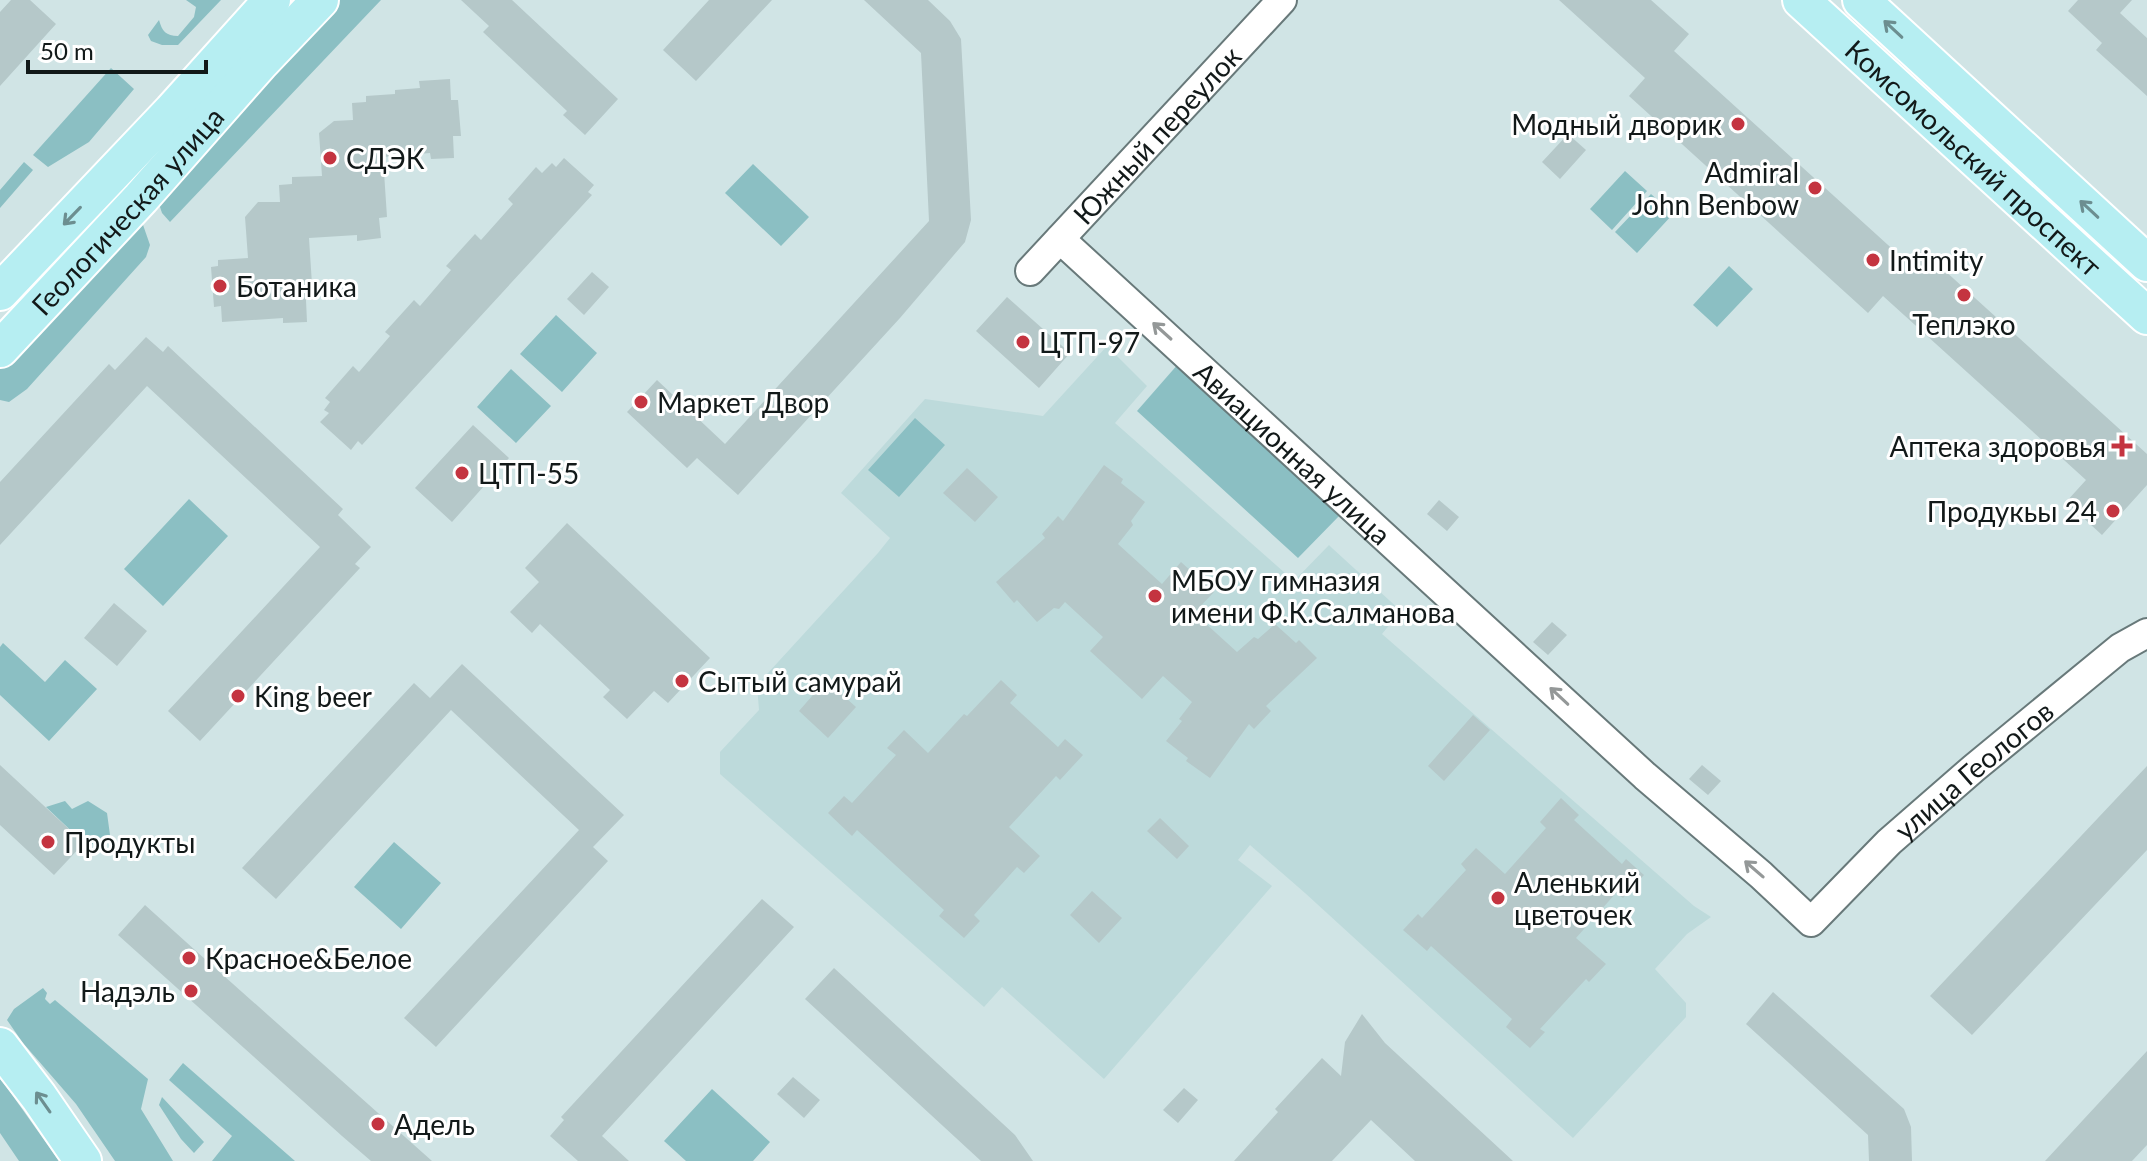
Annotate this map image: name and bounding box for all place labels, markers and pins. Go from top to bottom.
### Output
place label: Модный дворик [1511,107,1723,141]
marker: Модный дворик [1729,115,1747,133]
place label: СДЭК [346,141,425,175]
marker: СДЭК [321,149,339,167]
place label: Admiral John Benbow [1632,155,1799,221]
marker: Admiral John Benbow [1806,179,1824,197]
place label: Intimity [1889,243,1984,277]
marker: Intimity [1864,251,1882,269]
place label: Ботаника [236,269,357,303]
marker: Ботаника [211,277,229,295]
marker: Теплэко [1955,286,1973,304]
place label: Теплэко [1912,307,2016,341]
place label: ЦТП-97 [1039,325,1140,359]
marker: ЦТП-97 [1014,333,1032,351]
place label: Маркет Двор [657,385,829,419]
marker: Маркет Двор [632,393,650,411]
place label: Аптека здоровья [1889,429,2106,463]
marker: Аптека здоровья [2113,437,2131,455]
place label: ЦТП-55 [478,456,579,490]
marker: ЦТП-55 [453,464,471,482]
place label: Продукьы 24 [1927,494,2097,528]
marker: Продукьы 24 [2104,502,2122,520]
place label: МБОУ гимназия имени Ф.К.Салманова [1171,563,1455,629]
marker: МБОУ гимназия имени Ф.К.Салманова [1146,587,1164,605]
place label: Сытый самурай [698,664,902,698]
marker: Сытый самурай [673,672,691,690]
place label: King beer [254,679,372,713]
marker: King beer [229,687,247,705]
place label: Продукты [64,825,195,859]
marker: Продукты [39,833,57,851]
place label: Аленький цветочек [1514,865,1640,931]
marker: Аленький цветочек [1489,889,1507,907]
place label: Красное&Белое [205,941,412,975]
marker: Красное&Белое [180,949,198,967]
place label: Надэль [80,974,175,1008]
marker: Надэль [182,982,200,1000]
place label: Адель [394,1107,475,1141]
marker: Адель [369,1115,387,1133]

